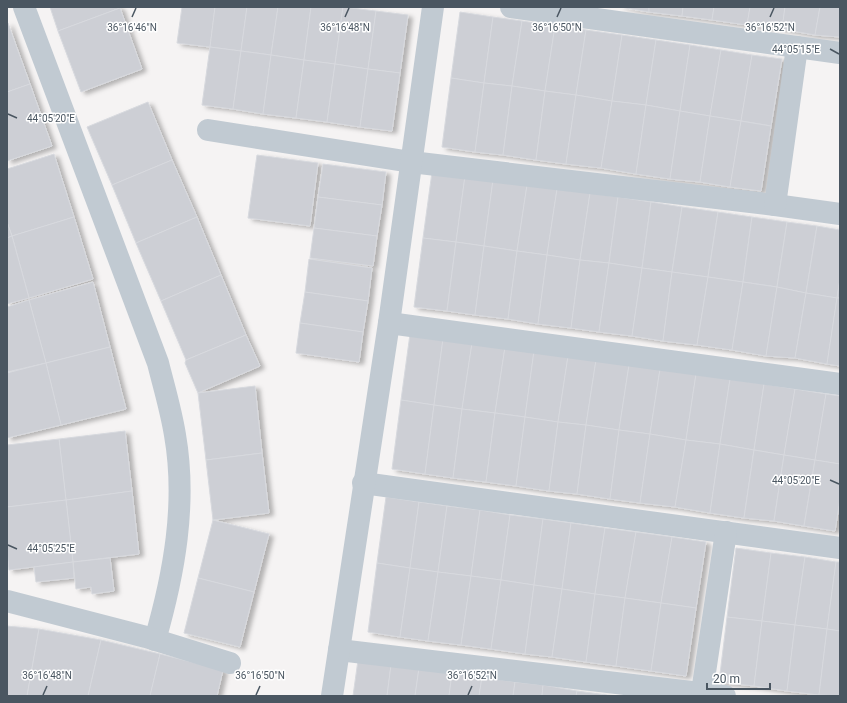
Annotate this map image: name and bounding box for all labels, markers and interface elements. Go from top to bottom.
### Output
text: 36°16'46"N [107,22,157,33]
text: 36°16'48"N [320,22,370,33]
text: 36°16'50"N [532,22,582,33]
text: 36°16'52"N [745,22,795,33]
text: 44°05'15"E [772,44,820,55]
text: 44°05'20"E [27,113,75,124]
text: 44°05'20"E [772,475,820,486]
text: 44°05'25"E [27,543,75,554]
scale bar [707,665,770,691]
text: 36°16'48"N [22,670,72,681]
text: 36°16'50"N [235,670,285,681]
text: 36°16'52"N [447,670,497,681]
text: 20 m [713,672,740,686]

